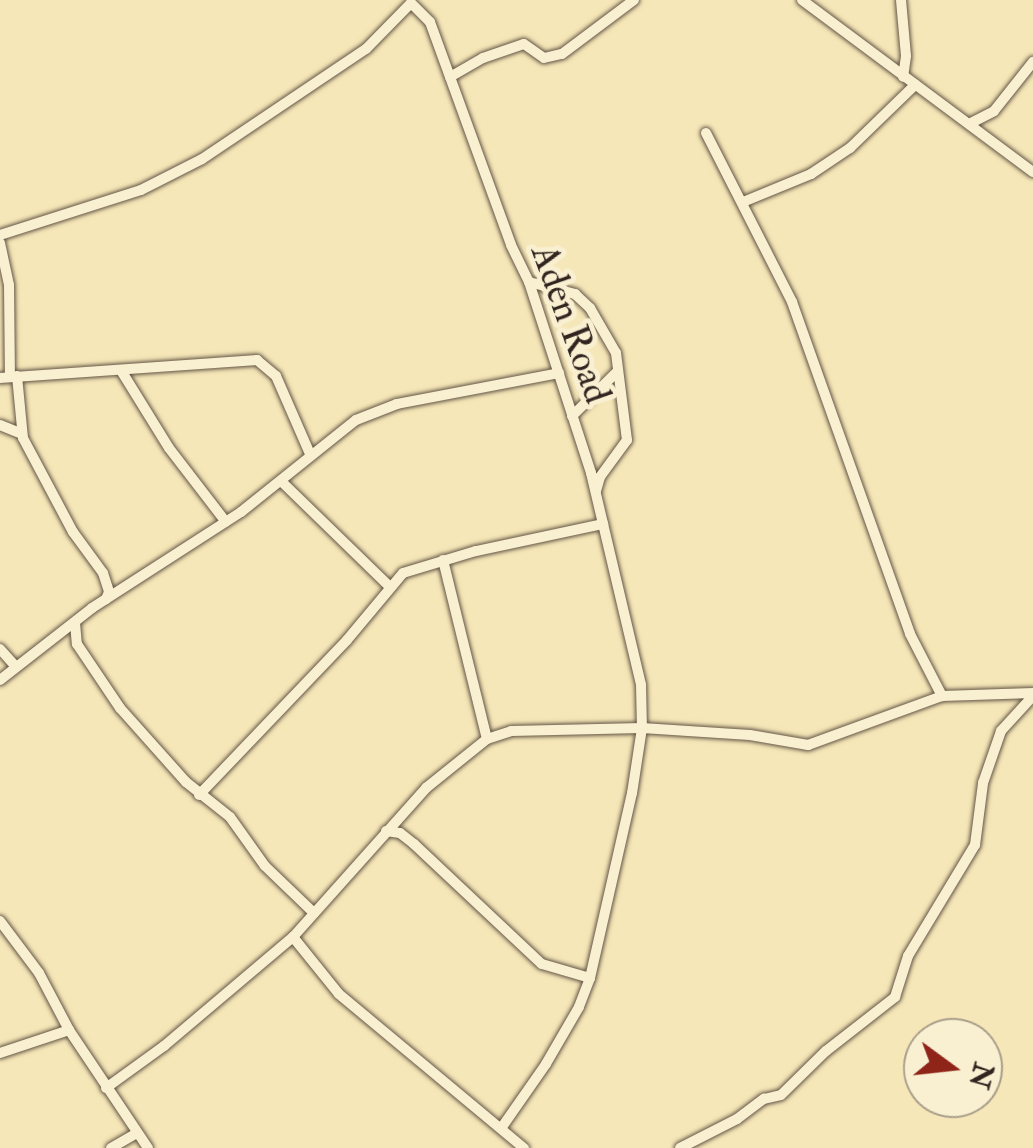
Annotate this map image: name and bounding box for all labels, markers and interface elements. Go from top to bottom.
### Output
street label: Aden Road [520,238,620,410]
north arrow [903,1018,1003,1118]
text: N [960,1059,1001,1092]

